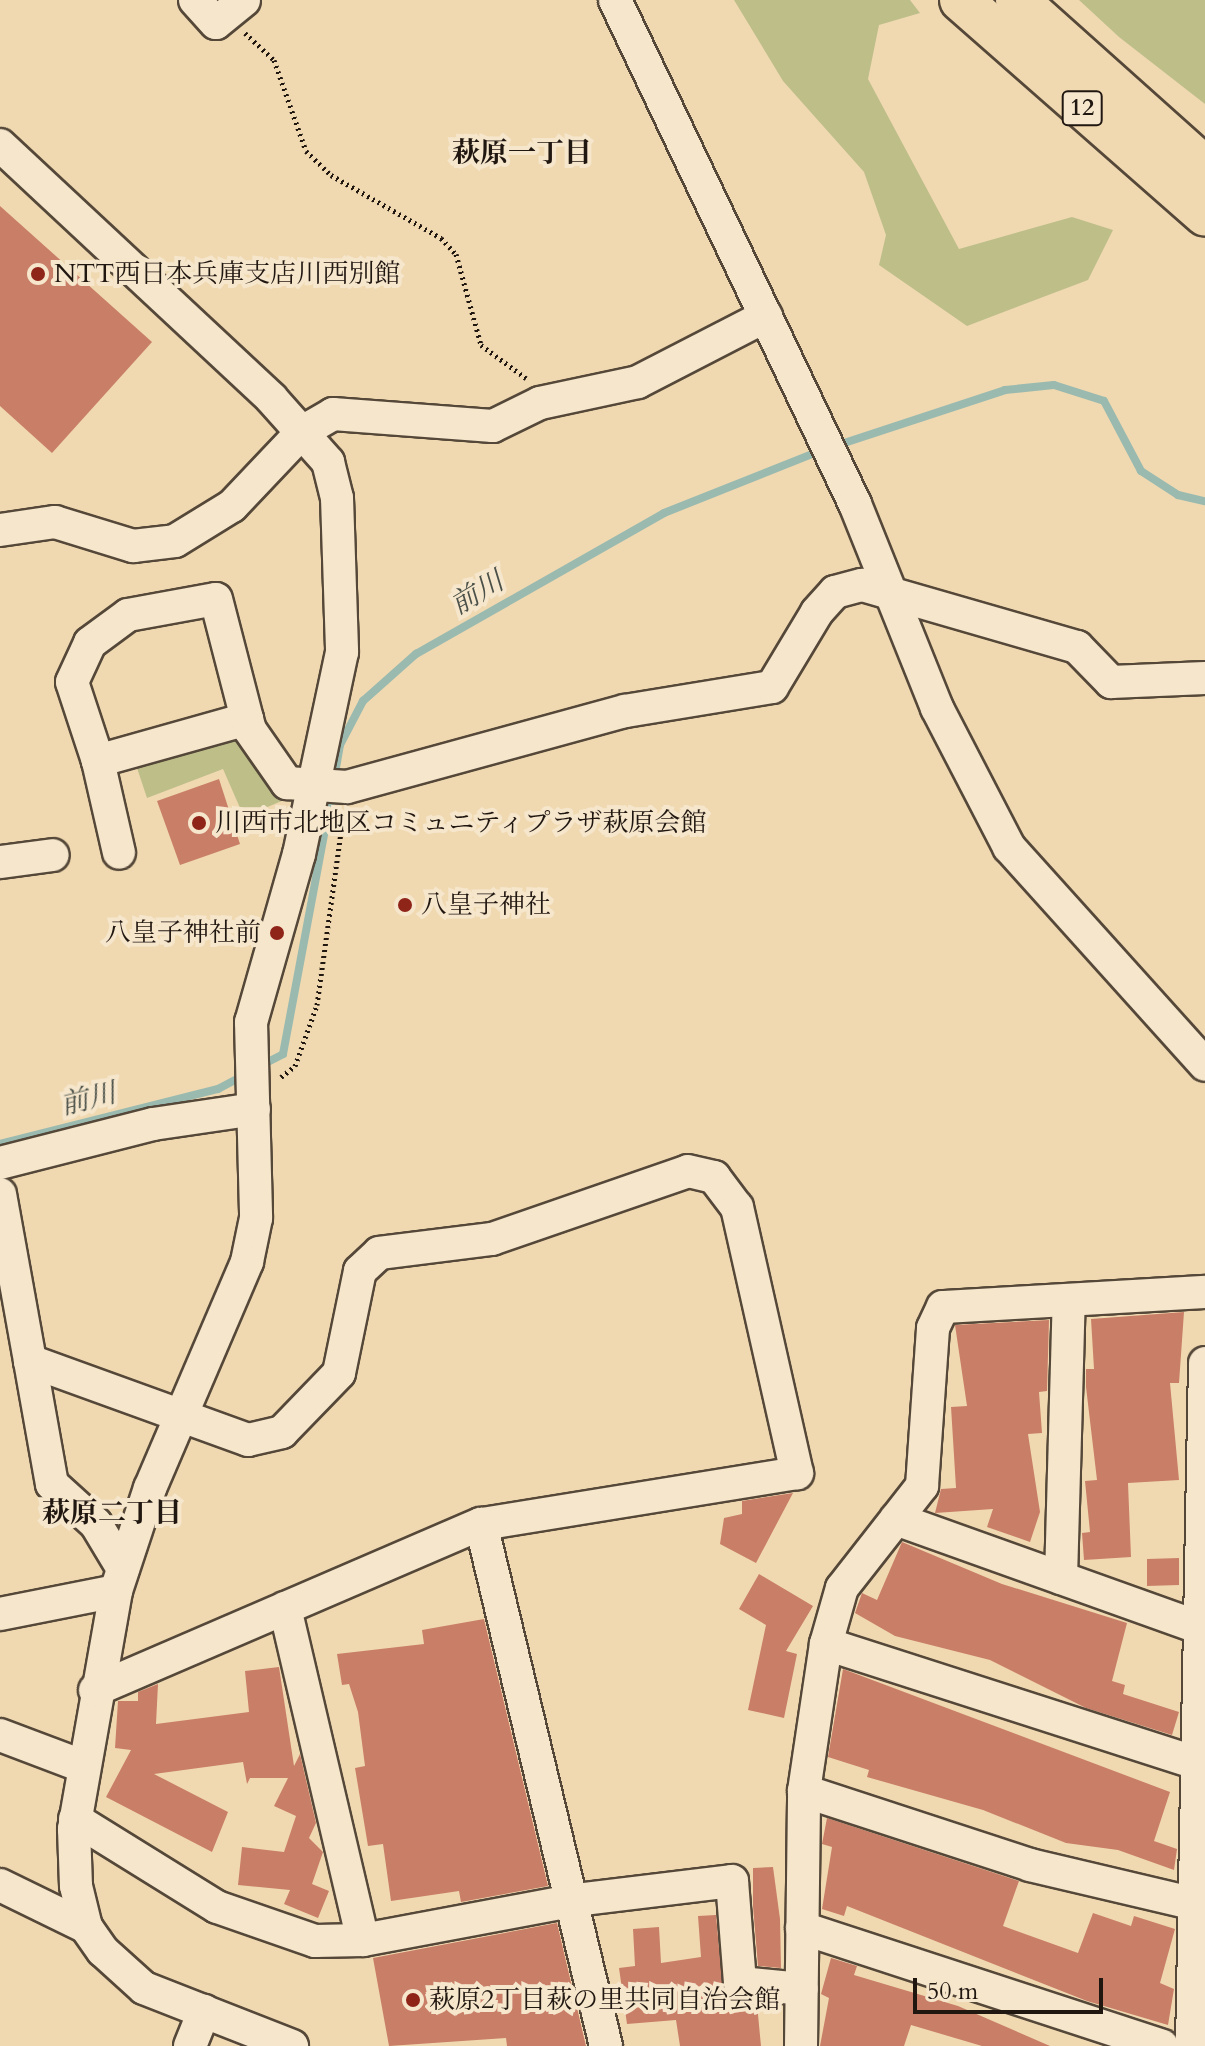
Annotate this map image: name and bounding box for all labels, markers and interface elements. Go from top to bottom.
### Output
road number: 12 [1060,88,1104,128]
district label: 萩原一丁目 [452,136,592,170]
place label: NTT西日本兵庫支店川西別館 [54,258,400,290]
marker: NTT西日本兵庫支店川西別館 [29,265,47,283]
water label: 前川 [444,564,510,622]
place label: 川西市北地区コミュニティプラザ萩原会館 [215,807,709,839]
marker: 川西市北地区コミュニティプラザ萩原会館 [190,814,208,832]
place label: 八皇子神社 [421,889,551,921]
marker: 八皇子神社 [396,896,414,914]
place label: 八皇子神社前 [105,917,261,949]
marker: 八皇子神社前 [268,924,286,942]
water label: 前川 [57,1076,119,1122]
district label: 萩原二丁目 [42,1496,182,1530]
scale bar [917,1962,1107,2012]
text: 50 m [927,1975,978,2008]
place label: 萩原2丁目萩の里共同自治会館 [429,1984,780,2016]
marker: 萩原2丁目萩の里共同自治会館 [404,1991,422,2009]

